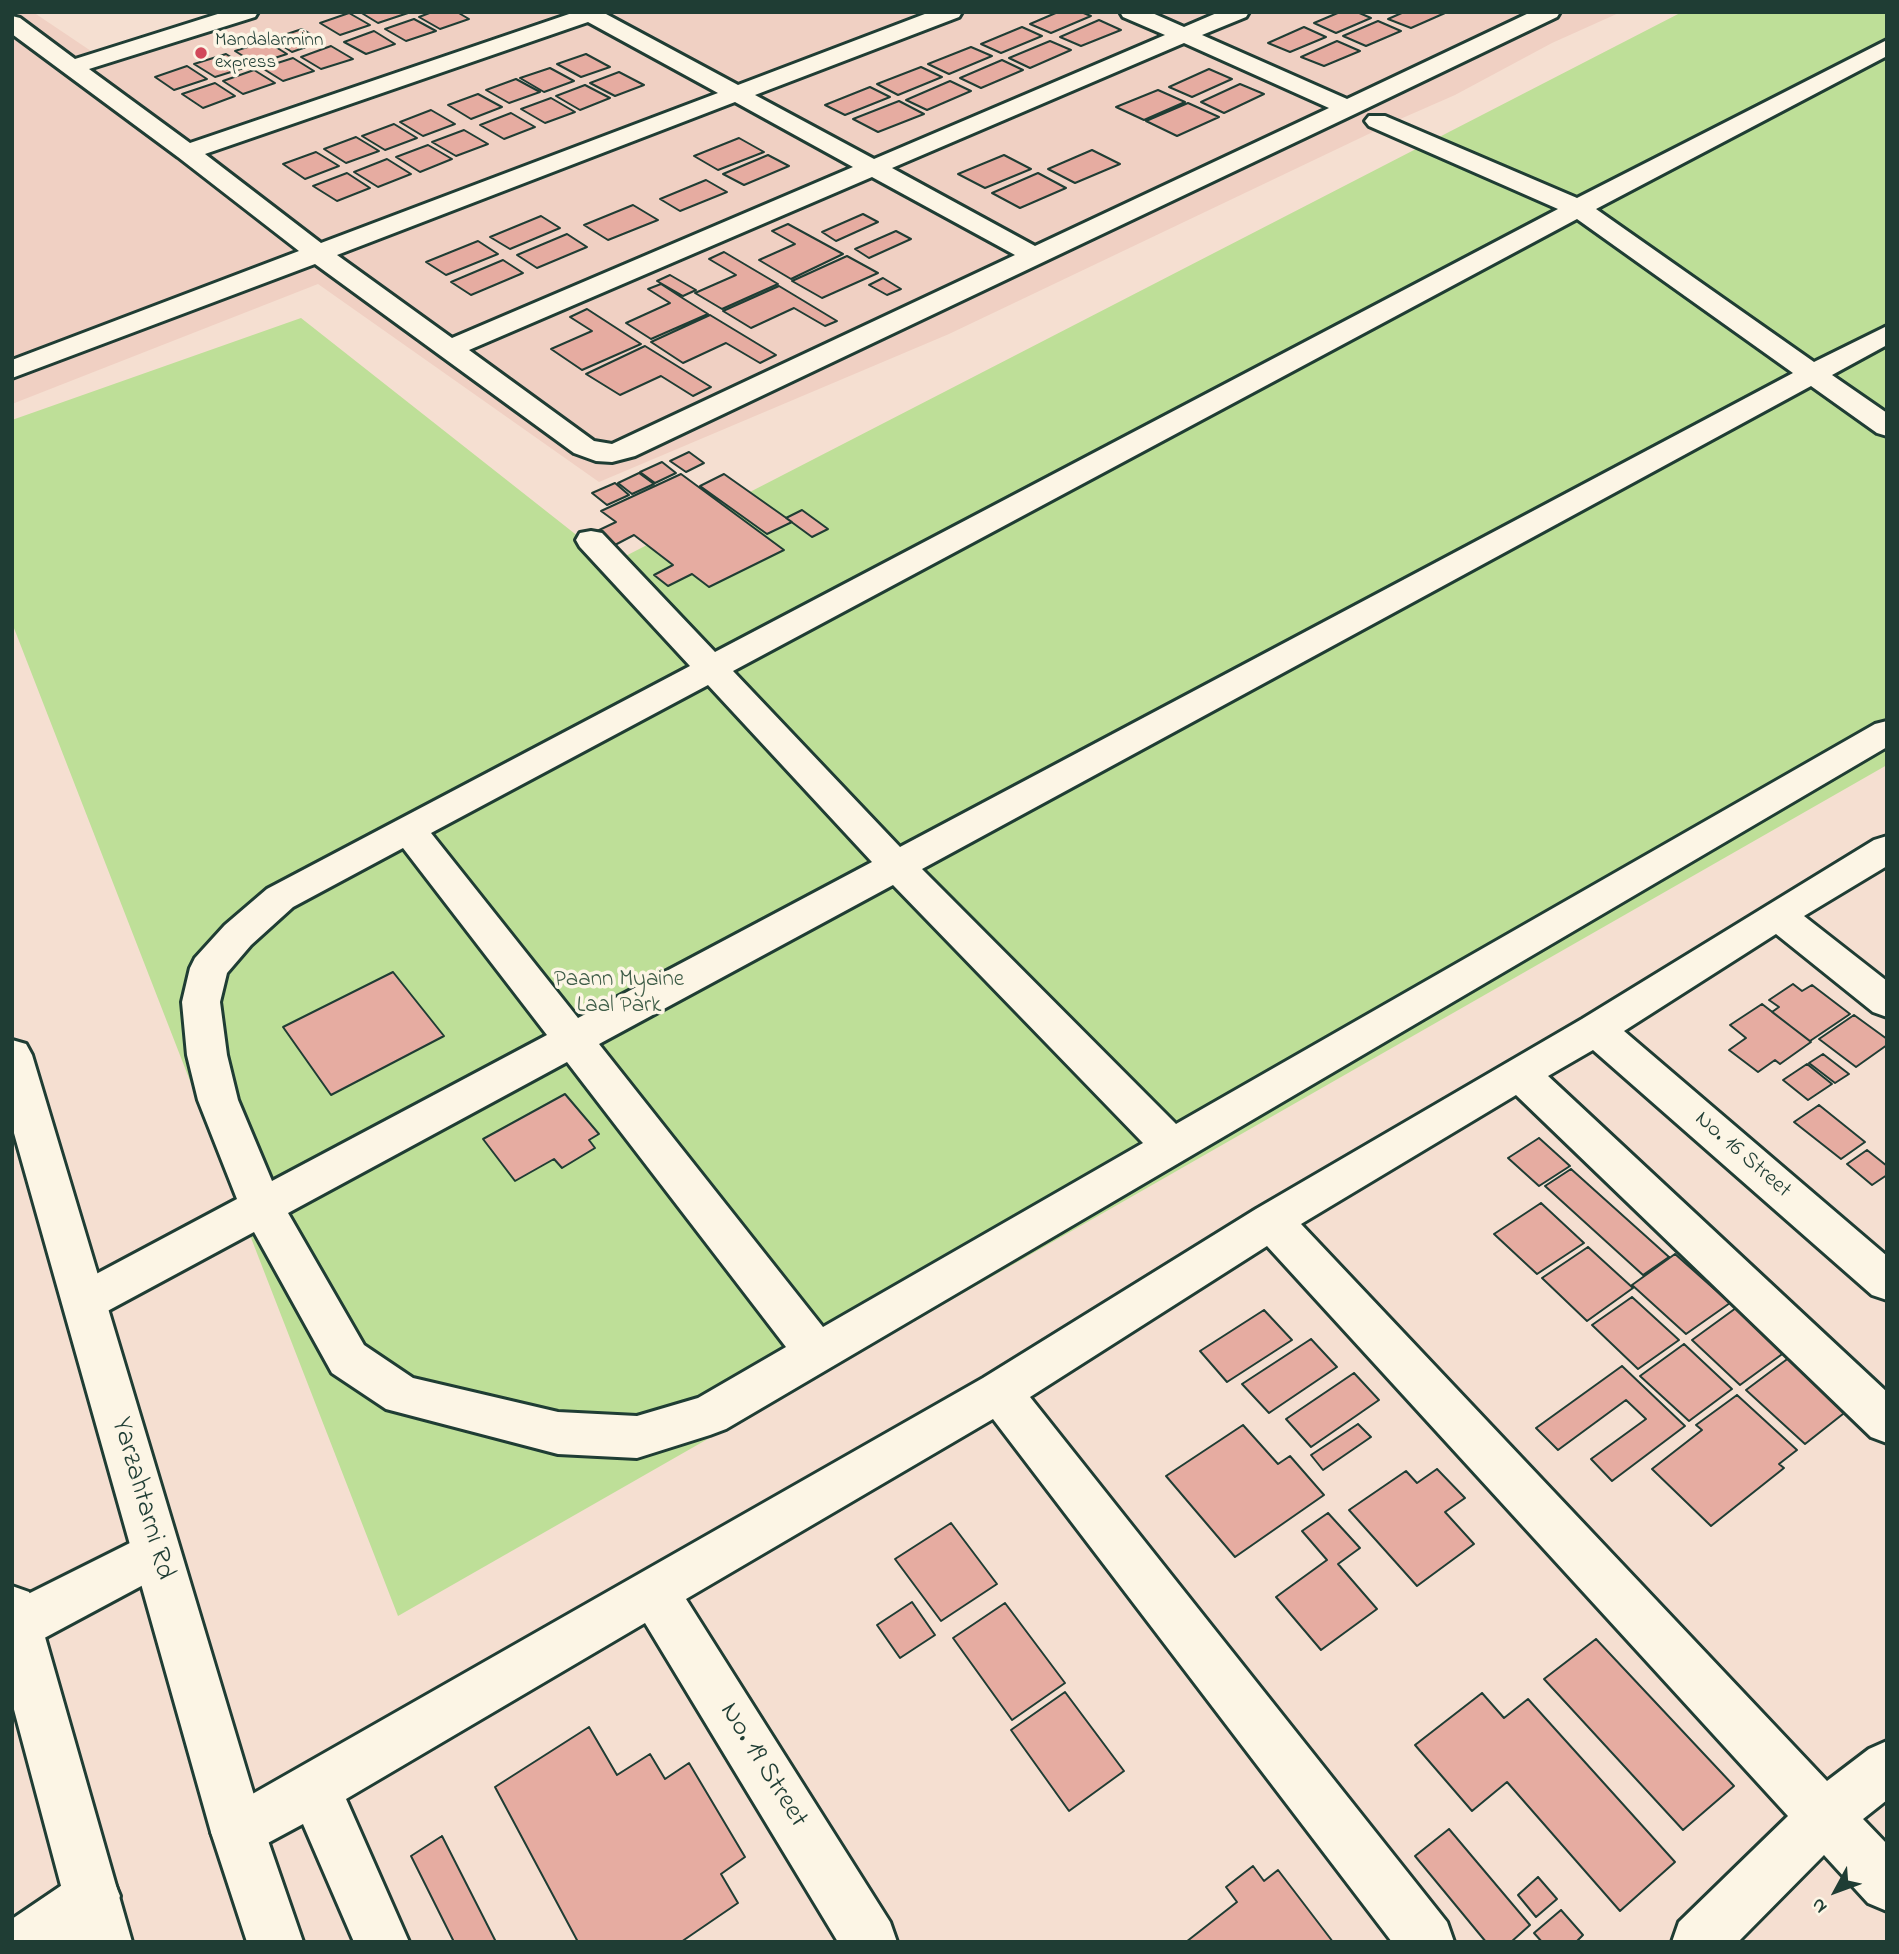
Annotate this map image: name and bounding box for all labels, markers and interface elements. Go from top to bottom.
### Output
place label: Mandalarminn express [215,31,323,75]
marker: Mandalarminn express [193,45,209,61]
park label: Paann Myaine Laal Park [554,967,684,1021]
street label: No. 16 Street [1688,1107,1796,1205]
street label: Yarzahtarni Rd [102,1414,180,1584]
street label: No. 19 Street [710,1697,814,1835]
north arrow [1801,1856,1871,1926]
text: N [1805,1891,1834,1919]

